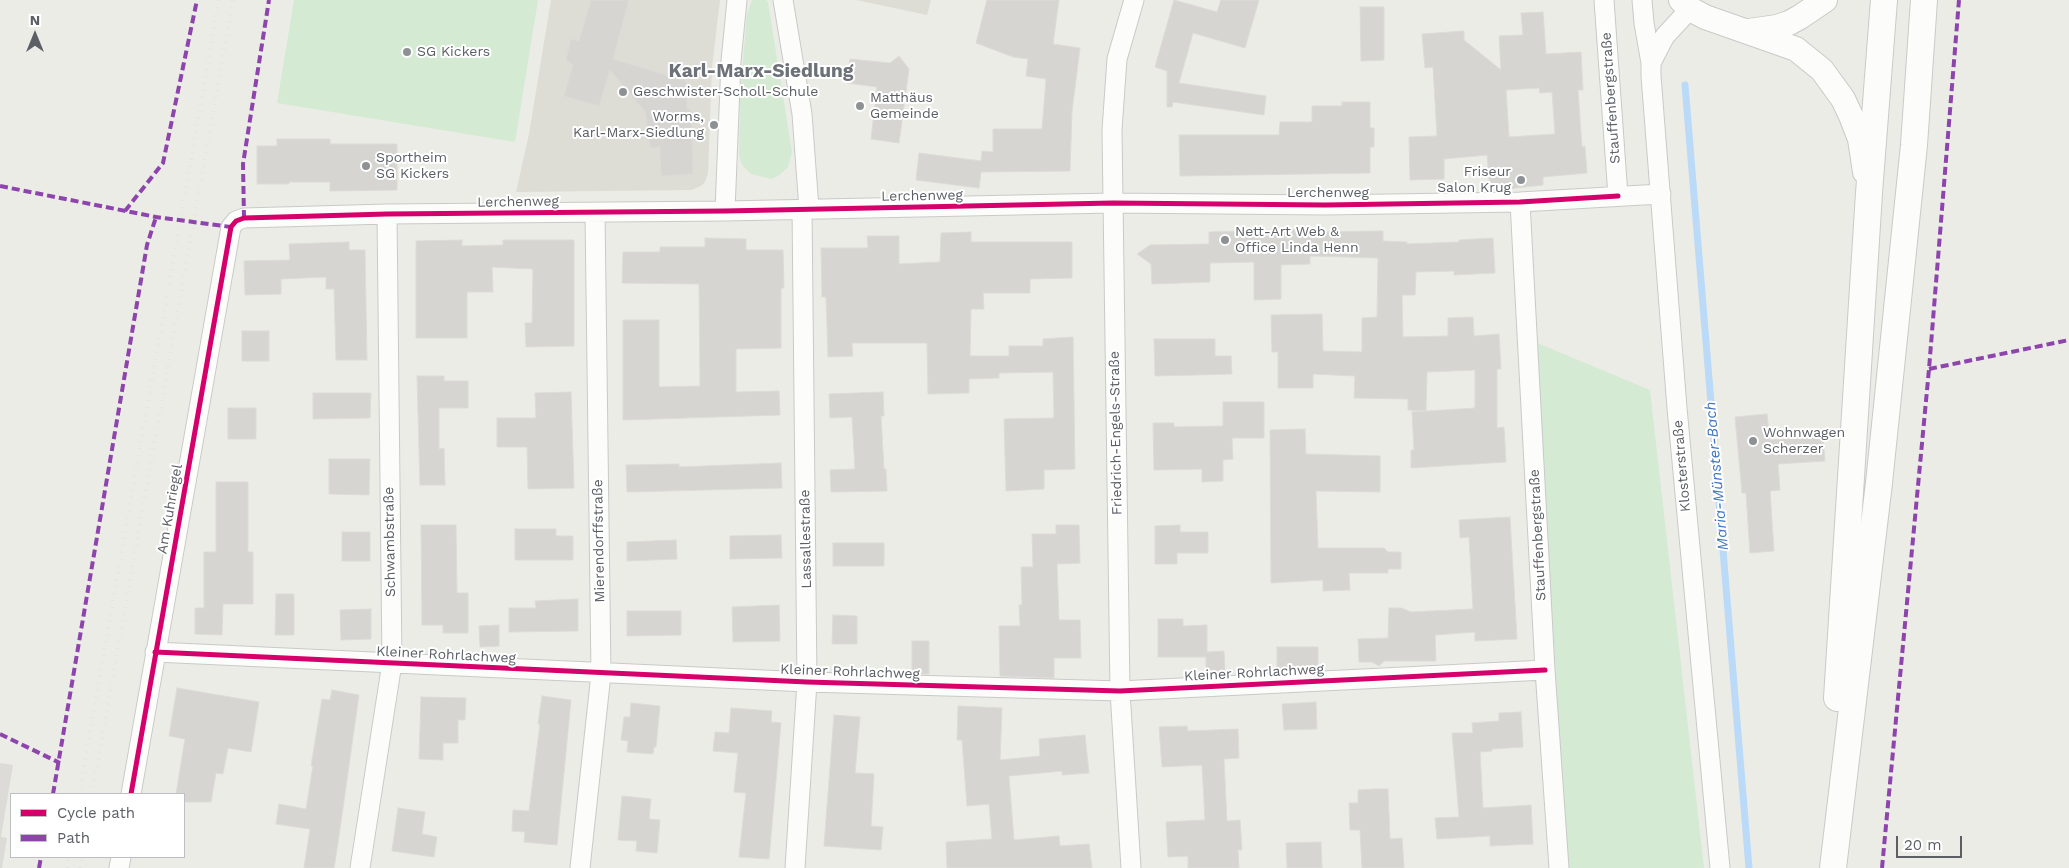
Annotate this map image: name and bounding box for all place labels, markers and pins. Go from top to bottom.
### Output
place label: SG Kickers [417,44,490,60]
marker: SG Kickers [401,46,413,58]
place label: Geschwister-Scholl-Schule [633,84,818,100]
marker: Geschwister-Scholl-Schule [617,86,629,98]
place label: Matthäus Gemeinde [870,90,939,122]
marker: Matthäus Gemeinde [854,100,866,112]
place label: Worms, Karl-Marx-Siedlung [573,109,704,142]
marker: Worms, Karl-Marx-Siedlung [708,119,720,131]
place label: Sportheim SG Kickers [376,150,449,182]
marker: Sportheim SG Kickers [360,160,372,172]
place label: Friseur Salon Krug [1437,164,1511,196]
marker: Friseur Salon Krug [1515,174,1527,186]
place label: Nett-Art Web & Office Linda Henn [1235,224,1359,256]
marker: Nett-Art Web & Office Linda Henn [1219,234,1231,246]
place label: Wohnwagen Scherzer [1763,425,1845,458]
marker: Wohnwagen Scherzer [1747,435,1759,447]

